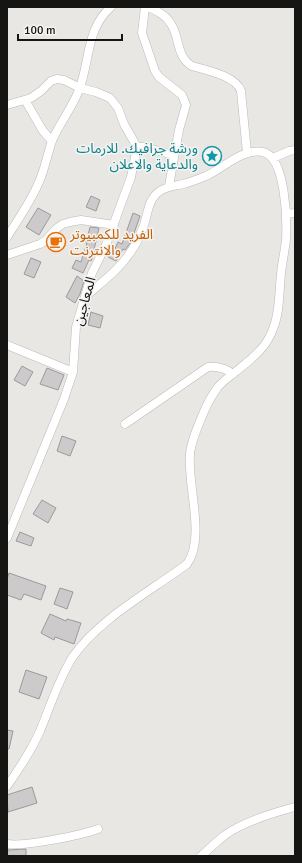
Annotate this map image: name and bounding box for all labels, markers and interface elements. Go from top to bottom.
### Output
scale bar [18,16,122,42]
text: 100 m [24,23,56,38]
place label: ورشة جرافيك. للارمات والدعاية والاعلان [76,140,198,173]
place icon: ورشة جرافيك. للارمات والدعاية والاعلان [201,145,223,167]
place label: الفريد للكمبيوتر والانترنت [69,226,153,259]
cafe icon: الفريد للكمبيوتر والانترنت [45,231,67,253]
street label: المعاجين [69,275,100,328]

